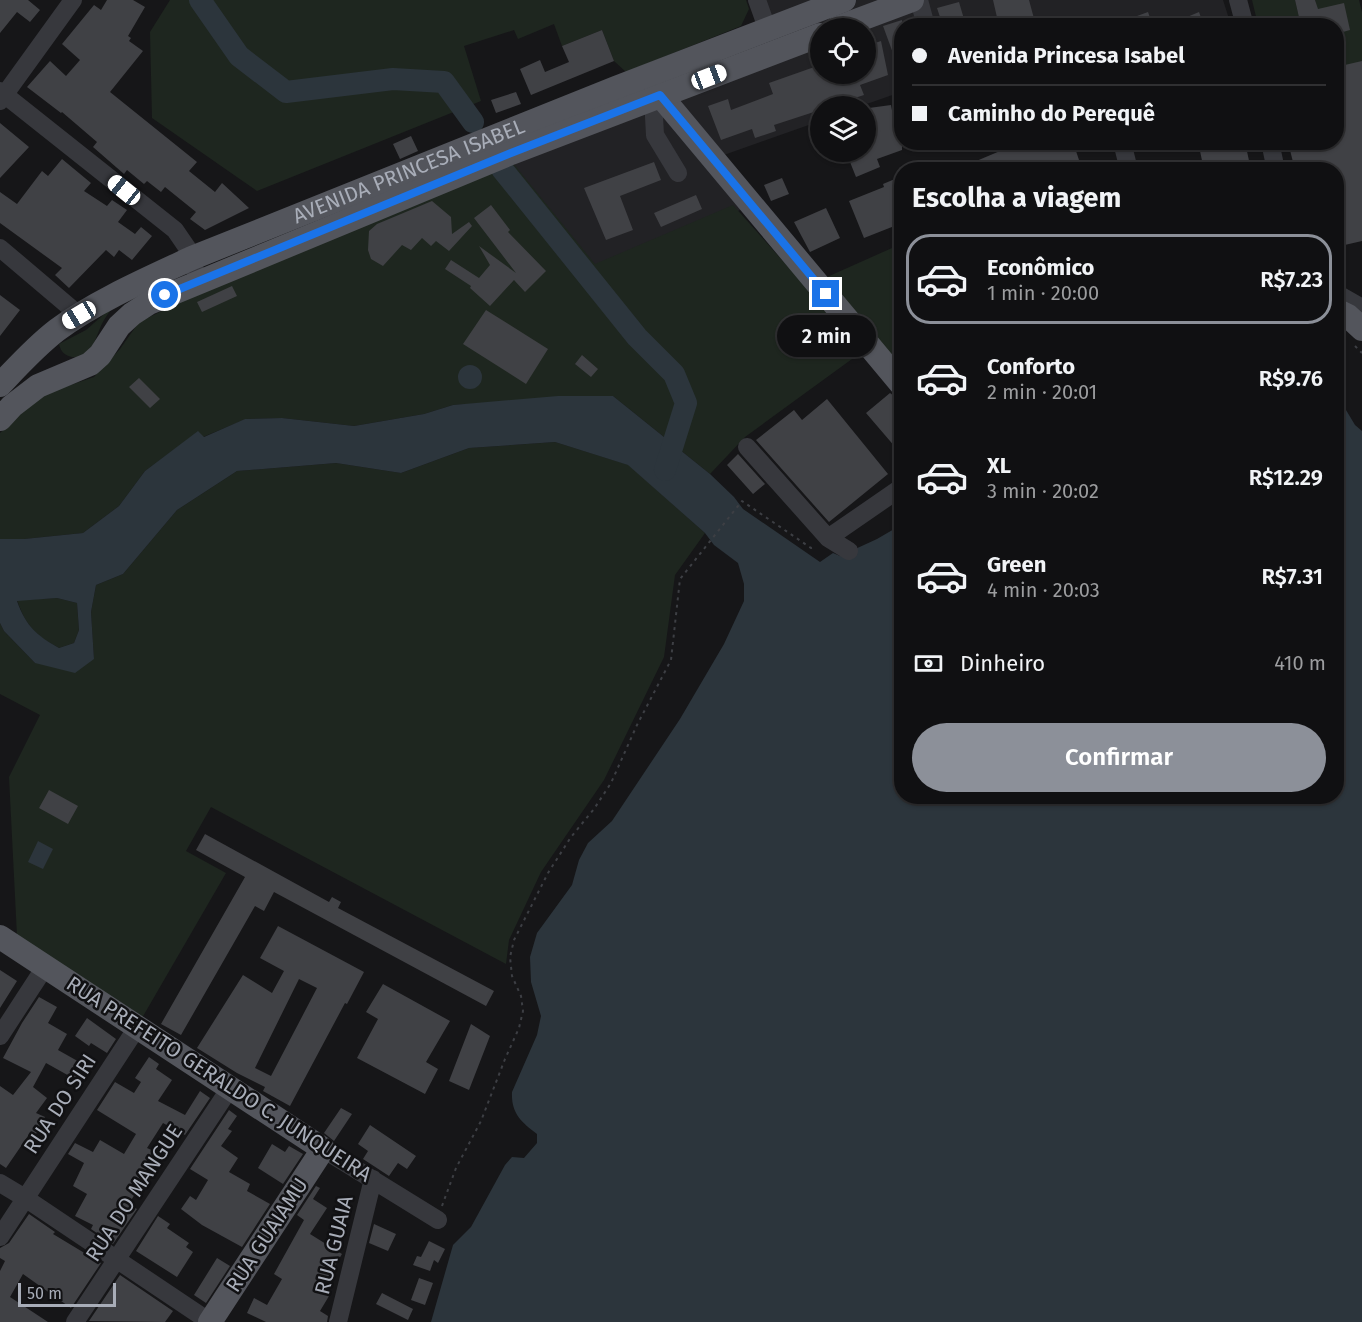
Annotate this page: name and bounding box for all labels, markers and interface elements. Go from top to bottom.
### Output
map controls [810,18,876,162]
button: locate [810,18,876,84]
text: Avenida Princesa Isabel [948,42,1185,69]
car [689,62,729,92]
button: layers [810,96,876,162]
text: Caminho do Perequê [948,100,1155,127]
street label: AVENIDA PRINCESA ISABEL [289,113,529,229]
car [104,172,144,208]
text: Escolha a viagem [912,182,1121,214]
icon: car [915,252,969,306]
text: Econômico [987,254,1094,281]
text: R$7.23 [1260,266,1323,293]
route end [812,280,839,307]
route start [151,281,178,308]
text: 1 min · 20:00 [987,281,1099,305]
car [59,298,99,332]
callout: 2 min [776,315,876,357]
text: 2 min [802,324,851,348]
icon: car [915,351,969,405]
text: Conforto [987,353,1075,380]
text: R$9.76 [1259,365,1323,392]
text: 2 min · 20:01 [987,380,1097,404]
icon: car [915,450,969,504]
text: XL [987,452,1011,479]
text: R$12.29 [1249,464,1323,491]
text: 3 min · 20:02 [987,479,1099,503]
icon: car [915,549,969,603]
text: Green [987,551,1046,578]
text: R$7.31 [1262,563,1323,590]
text: 4 min · 20:03 [987,578,1100,602]
icon: cash [912,647,945,680]
text: Dinheiro [960,650,1045,677]
text: 410 m [1274,651,1326,675]
button: Confirmar [912,723,1326,792]
street label: RUA PREFEITO GERALDO C. JUNQUEIRA [61,970,377,1188]
street label: RUA DO SIRI [18,1049,102,1159]
street label: RUA DO MANGUE [80,1119,188,1267]
street label: RUA GUAIAMU [220,1173,314,1297]
street label: RUA GUAIA [309,1193,359,1297]
scale bar [18,1280,116,1308]
text: 50 m [27,1284,62,1303]

